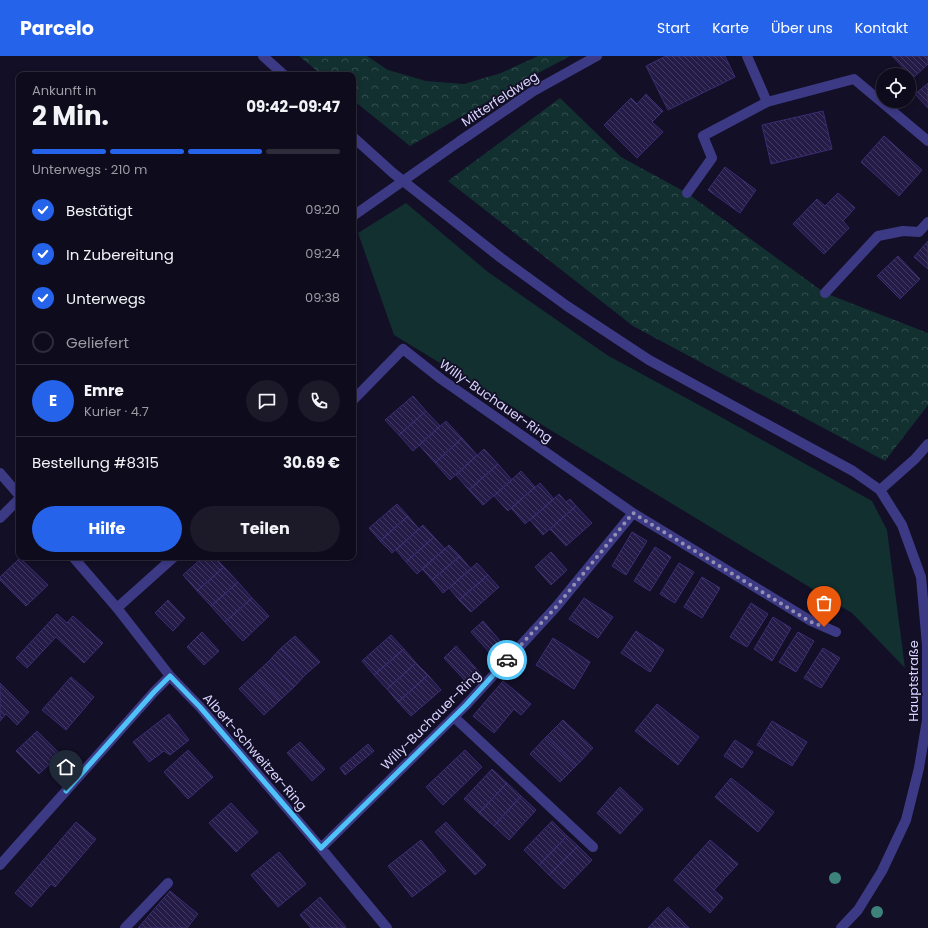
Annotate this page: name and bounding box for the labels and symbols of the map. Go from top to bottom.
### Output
street label: Mitterfeldweg [458,67,542,131]
street label: Willy-Buchauer-Ring [435,355,557,447]
pin [807,586,841,627]
courier [487,640,527,680]
street label: Hauptstraße [904,640,923,722]
street label: Willy-Buchauer-Ring [377,666,485,774]
street label: Albert-Schweitzer-Ring [199,689,311,815]
pin [49,750,83,791]

